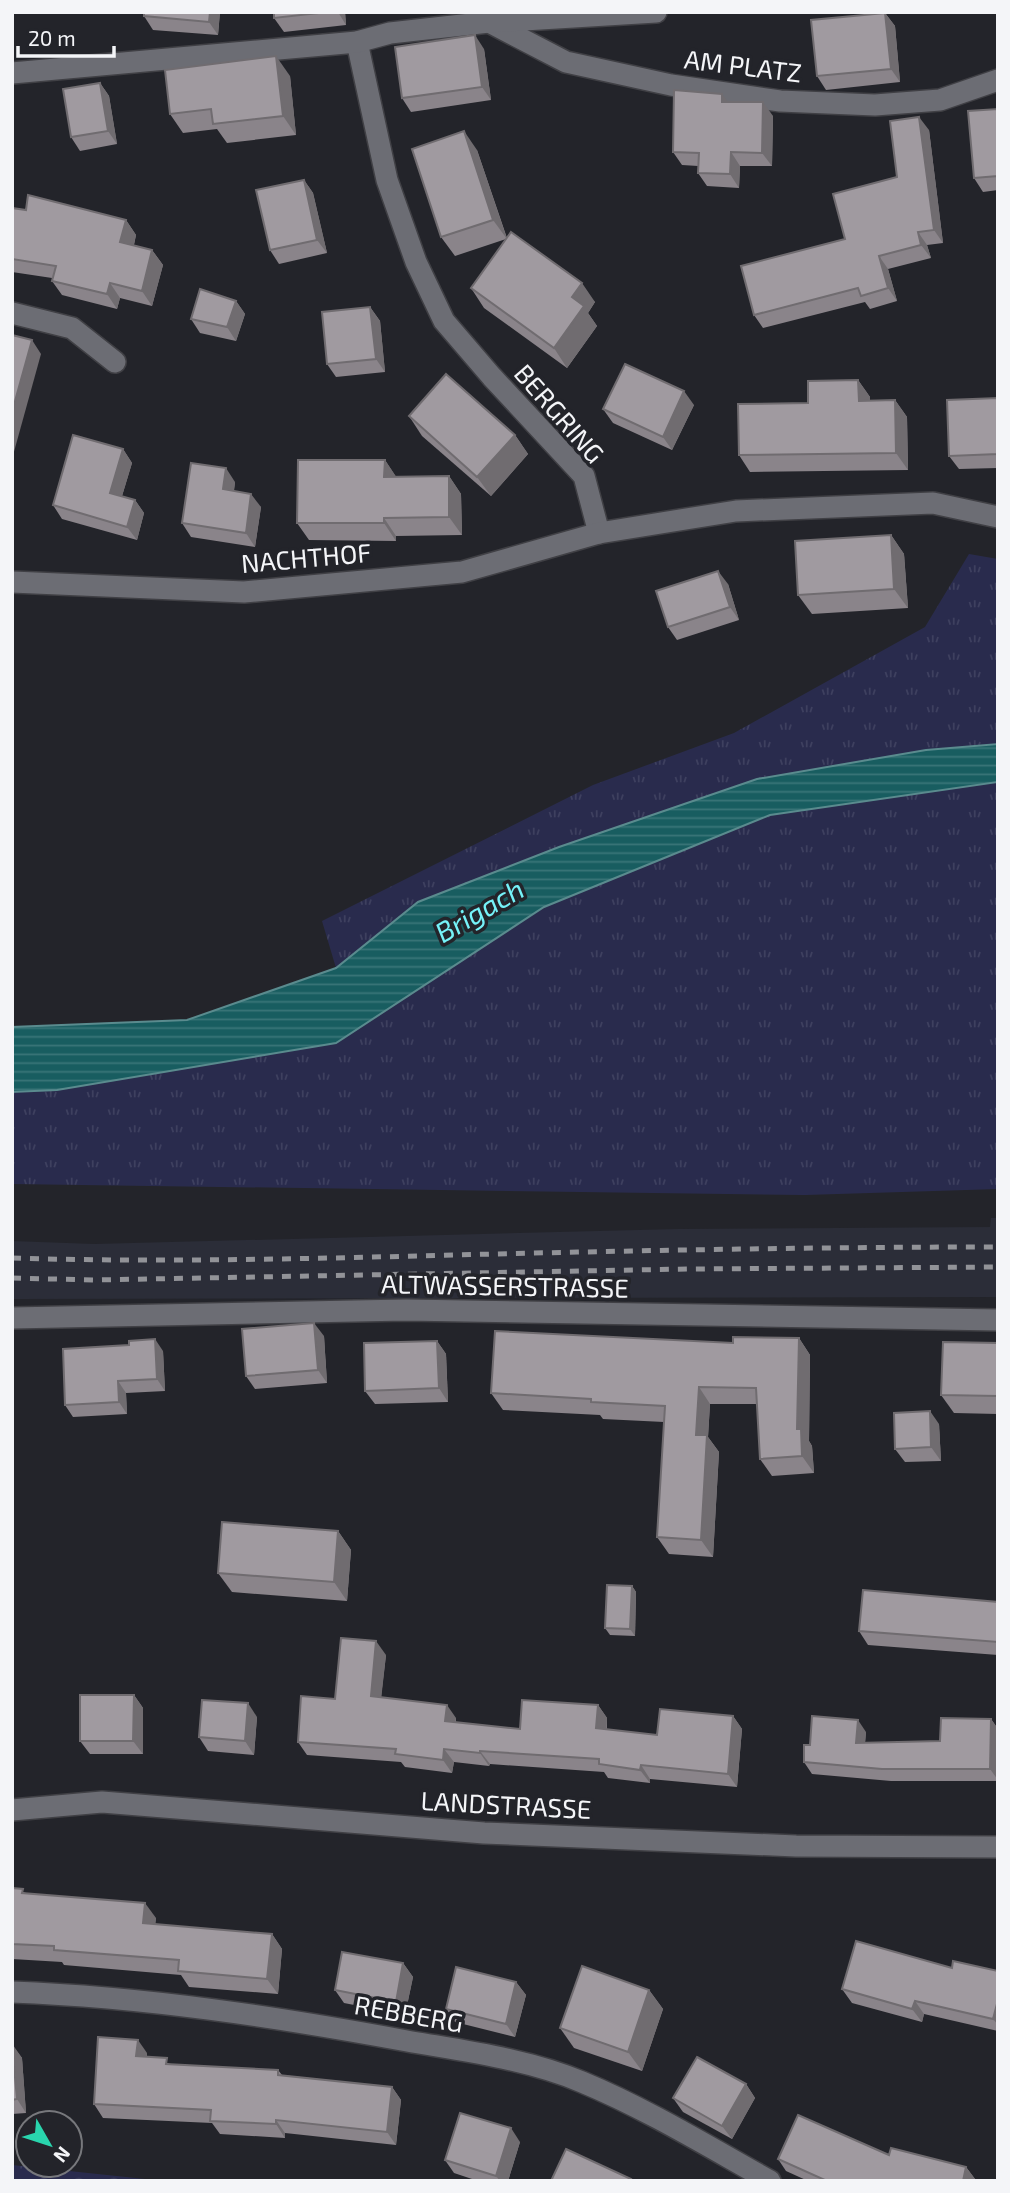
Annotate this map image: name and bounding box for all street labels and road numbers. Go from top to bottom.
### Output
street label: AM PLATZ [683,42,803,88]
street label: BERGRING [509,357,611,469]
street label: NACHTHOF [240,536,372,578]
street label: ALTWASSERSTRASSE [381,1267,629,1303]
street label: LANDSTRASSE [420,1784,592,1824]
street label: REBBERG [352,1988,466,2038]

